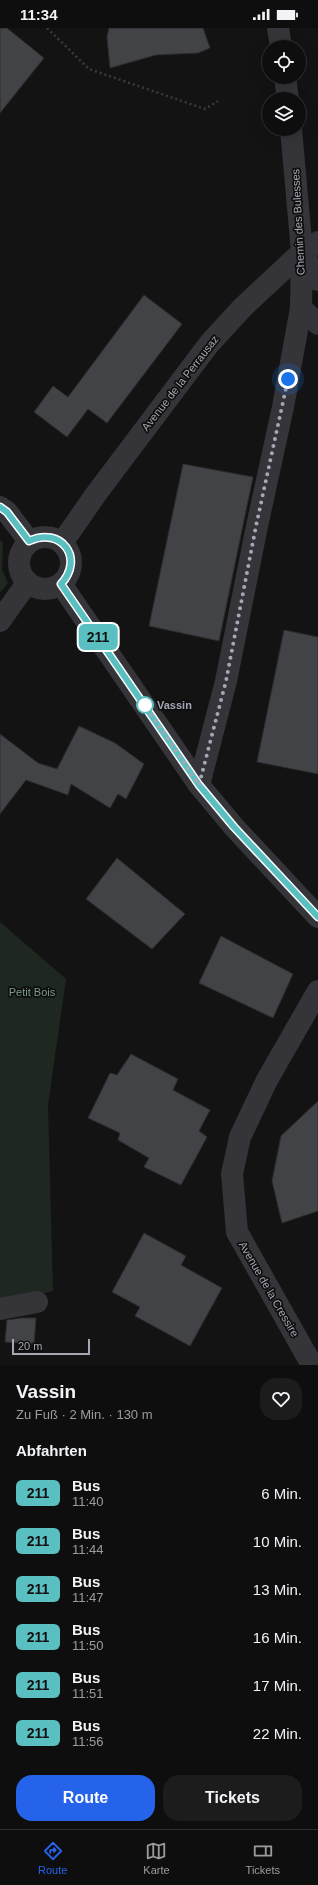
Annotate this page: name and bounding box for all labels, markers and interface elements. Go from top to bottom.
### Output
text: 11:34 [20,6,58,23]
map controls [262,40,306,136]
button: locate [262,40,306,84]
button: layers [262,92,306,136]
street label: Chemin des Bulesses [289,168,307,275]
street label: Avenue de la Perrausaz [139,333,221,433]
your location [278,369,298,389]
line badge: 211 [75,624,121,650]
text: 211 [87,629,109,645]
marker: Vassin [136,696,154,714]
place label: Vassin [157,699,192,711]
park label: Petit Bois [9,986,56,998]
street label: Avenue de la Cressire [237,1239,301,1339]
scale bar [12,1337,90,1356]
text: 20 m [18,1340,42,1352]
button: heart [260,1378,302,1420]
text: Vassin [16,1381,76,1402]
text: Zu Fuß · 2 Min. · 130 m [16,1407,153,1422]
text: Abfahrten [16,1442,87,1459]
text: Bus [72,1477,100,1494]
text: 211 [27,1485,49,1501]
text: 6 Min. [261,1485,302,1502]
text: 11:40 [72,1494,104,1509]
text: Bus [72,1525,100,1542]
text: 211 [27,1533,49,1549]
text: 10 Min. [253,1533,302,1550]
text: 11:44 [72,1542,104,1557]
text: Bus [72,1573,100,1590]
text: 211 [27,1581,49,1597]
text: 13 Min. [253,1581,302,1598]
text: 11:47 [72,1590,104,1605]
text: Bus [72,1621,100,1638]
text: 211 [27,1629,49,1645]
text: 16 Min. [253,1629,302,1646]
text: 11:50 [72,1638,104,1653]
text: Bus [72,1669,100,1686]
text: 211 [27,1677,49,1693]
text: 17 Min. [253,1677,302,1694]
text: 11:51 [72,1686,104,1701]
text: Bus [72,1717,100,1734]
text: 211 [27,1725,49,1741]
text: 22 Min. [253,1725,302,1742]
text: 11:56 [72,1734,104,1749]
button: Route [16,1775,155,1821]
button: Tickets [163,1775,302,1821]
tab: Route [38,1840,67,1876]
tab: Karte [143,1840,170,1876]
tab: Tickets [246,1840,280,1876]

